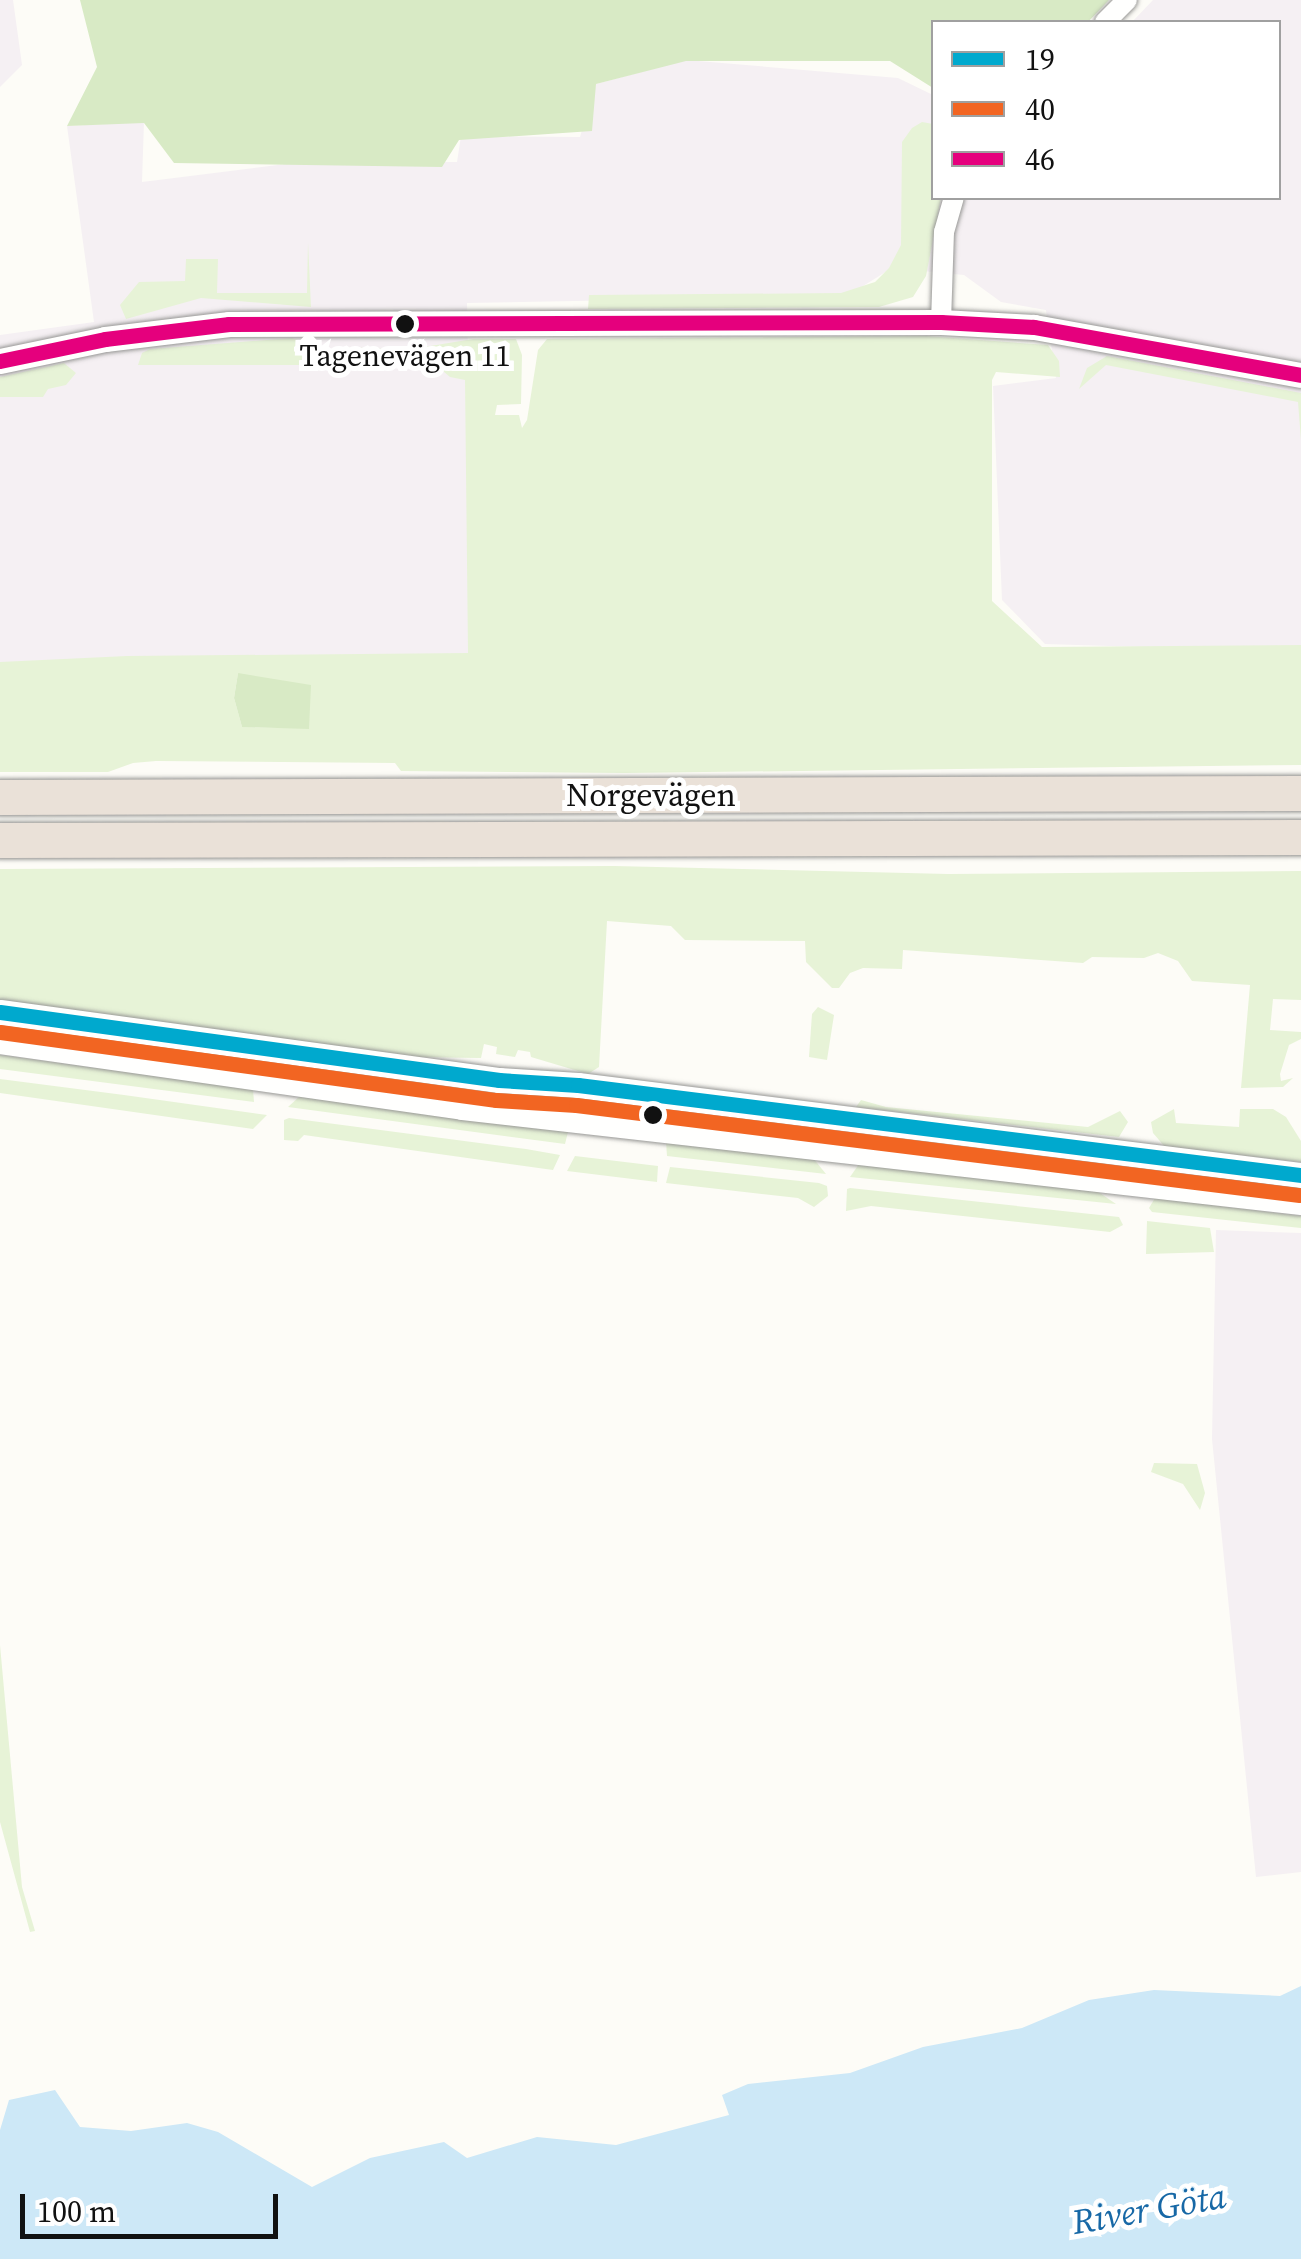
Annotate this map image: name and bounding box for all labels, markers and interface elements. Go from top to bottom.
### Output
legend [931,20,1281,200]
text: 19 [1025,39,1055,80]
text: 40 [1025,89,1055,130]
text: 46 [1025,139,1055,180]
marker: Tagenevägen 11 [395,314,415,334]
place label: Tagenevägen 11 [300,338,510,374]
street label: Norgevägen [566,776,736,814]
unlabelled marker [643,1105,663,1125]
scale bar [25,2174,282,2236]
water label: River Göta [1069,2175,1229,2243]
text: 100 m [37,2191,116,2232]

